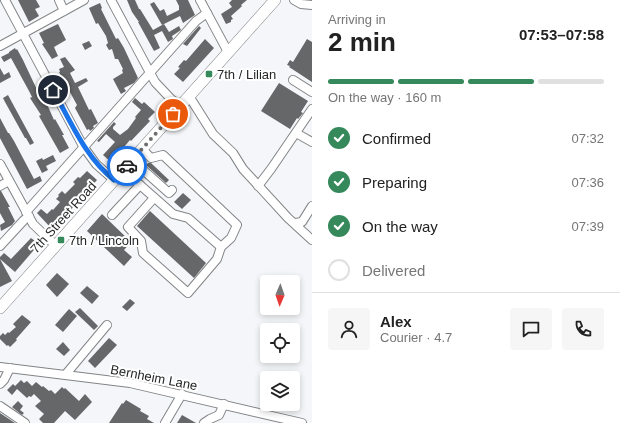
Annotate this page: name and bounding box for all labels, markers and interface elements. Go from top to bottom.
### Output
text: Arriving in [328,12,386,27]
text: 07:53–07:58 [519,26,604,43]
text: 2 min [328,27,396,57]
place label: 7th / Lilian [217,67,276,82]
marker: 7th / Lilian [204,69,214,79]
pin [36,73,70,107]
icon: home [42,79,64,101]
text: On the way · 160 m [328,90,441,105]
pin [156,97,190,131]
icon: bag [162,103,184,125]
icon: check [328,127,350,149]
text: Confirmed [362,130,431,147]
text: 07:32 [571,131,604,146]
courier [107,146,147,186]
icon: car [116,155,138,177]
icon: check [328,171,350,193]
text: Preparing [362,174,427,191]
text: 07:36 [571,175,604,190]
street label: 7th Street Road [27,178,99,256]
icon: check [328,215,350,237]
text: On the way [362,218,438,235]
text: 07:39 [571,219,604,234]
place label: 7th / Lincoln [69,233,139,248]
marker: 7th / Lincoln [56,235,66,245]
text: Delivered [362,262,425,279]
north arrow [260,275,300,315]
map controls [260,275,300,411]
button: person [328,308,370,350]
button: chat [510,308,552,350]
button: phone [562,308,604,350]
text: Alex [380,313,412,330]
button: locate [260,323,300,363]
text: Courier · 4.7 [380,330,452,345]
street label: Bernheim Lane [109,362,199,393]
button: layers [260,371,300,411]

